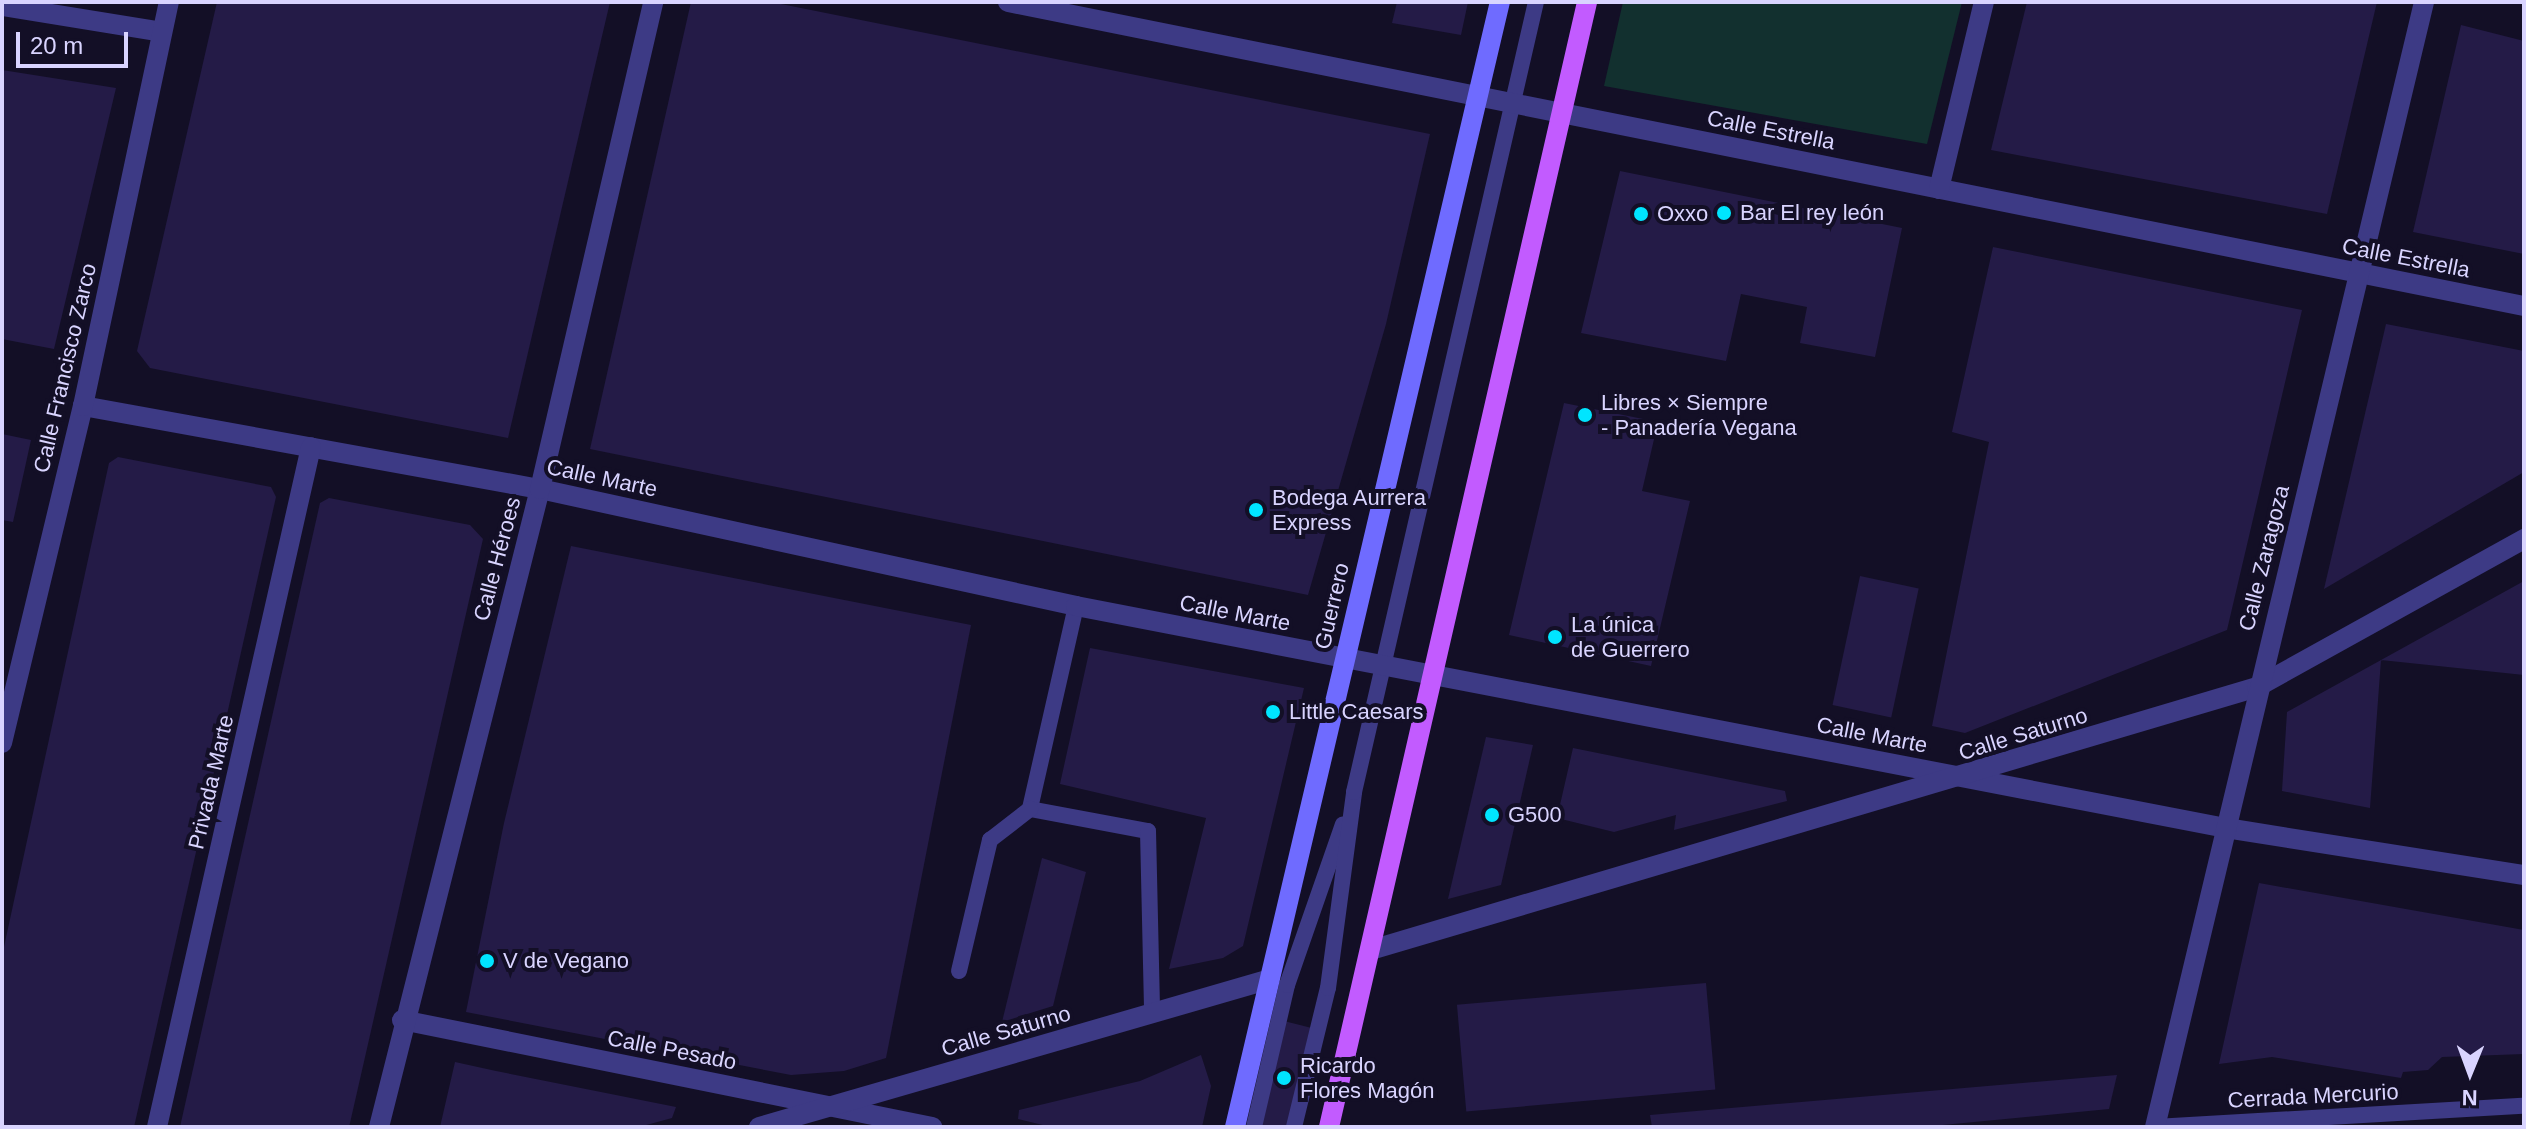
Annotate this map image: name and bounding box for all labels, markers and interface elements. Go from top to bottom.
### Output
scale bar [20,16,132,66]
text: 20 m [30,32,83,59]
street label: Calle Estrella [1705,105,1837,155]
place label: Bar El rey león [1740,200,1884,226]
place label: Oxxo [1657,201,1708,227]
marker: Bar El rey león [1715,204,1733,222]
marker: Oxxo [1632,205,1650,223]
street label: Calle Estrella [2340,233,2472,283]
street label: Calle Francisco Zarco [28,261,102,475]
place label: Libres × Siempre - Panadería Vegana [1601,389,1797,440]
marker: Libres × Siempre - Panadería Vegana [1576,406,1594,424]
street label: Calle Marte [544,453,660,503]
street label: Calle Zaragoza [2233,482,2295,634]
place label: Bodega Aurrera Express [1272,484,1427,536]
street label: Calle Héroes [468,494,526,624]
marker: Bodega Aurrera Express [1247,501,1265,519]
street label: Guerrero [1309,560,1355,652]
street label: Calle Marte [1177,589,1293,637]
place label: La única de Guerrero [1571,611,1690,662]
marker: La única de Guerrero [1546,628,1564,646]
place label: Little Caesars [1289,699,1424,725]
street label: Calle Saturno [1955,702,2091,766]
marker: Little Caesars [1264,703,1282,721]
street label: Calle Marte [1814,711,1930,759]
street label: Privada Marte [183,712,239,852]
place label: G500 [1508,802,1562,828]
marker: G500 [1483,806,1501,824]
place label: V de Vegano [503,948,629,974]
marker: V de Vegano [478,952,496,970]
street label: Calle Saturno [938,1000,1074,1062]
street label: Calle Pesado [605,1025,739,1075]
north arrow [2430,1033,2510,1113]
place label: Ricardo Flores Magón [1300,1052,1435,1104]
marker: Ricardo Flores Magón [1275,1069,1293,1087]
street label: Cerrada Mercurio [2227,1078,2399,1114]
text: N [2461,1085,2478,1110]

